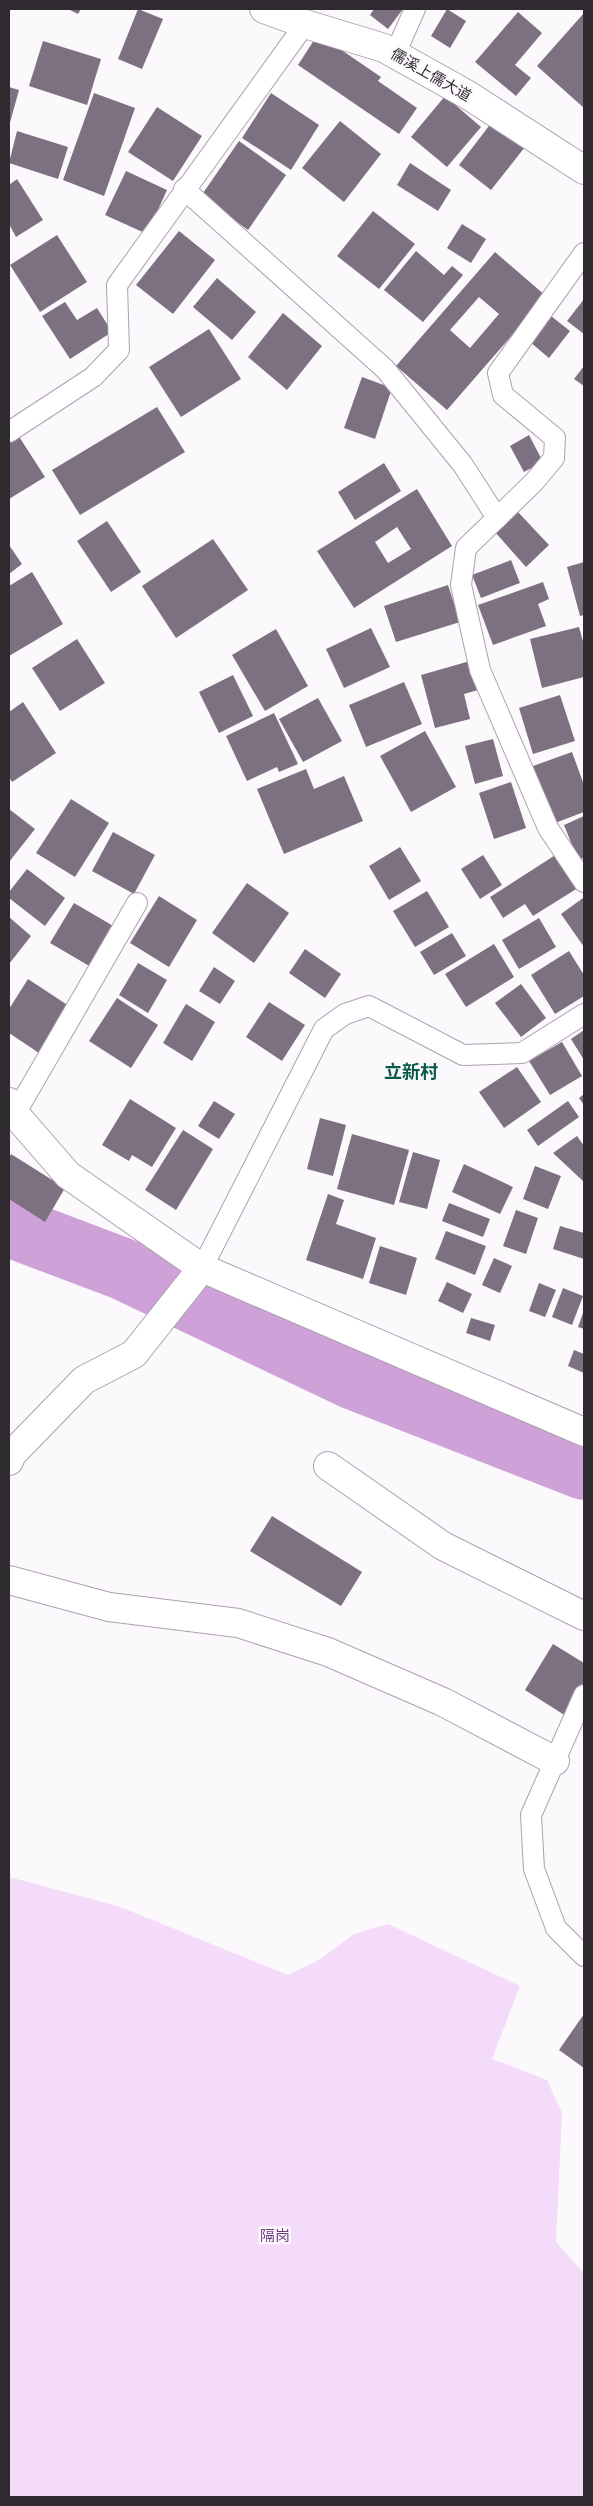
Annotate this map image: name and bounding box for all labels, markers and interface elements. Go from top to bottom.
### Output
street label: 儒溪上儒大道 [388,45,474,105]
district label: 立新村 [384,1061,438,1083]
park label: 隔岗 [260,2227,290,2245]

